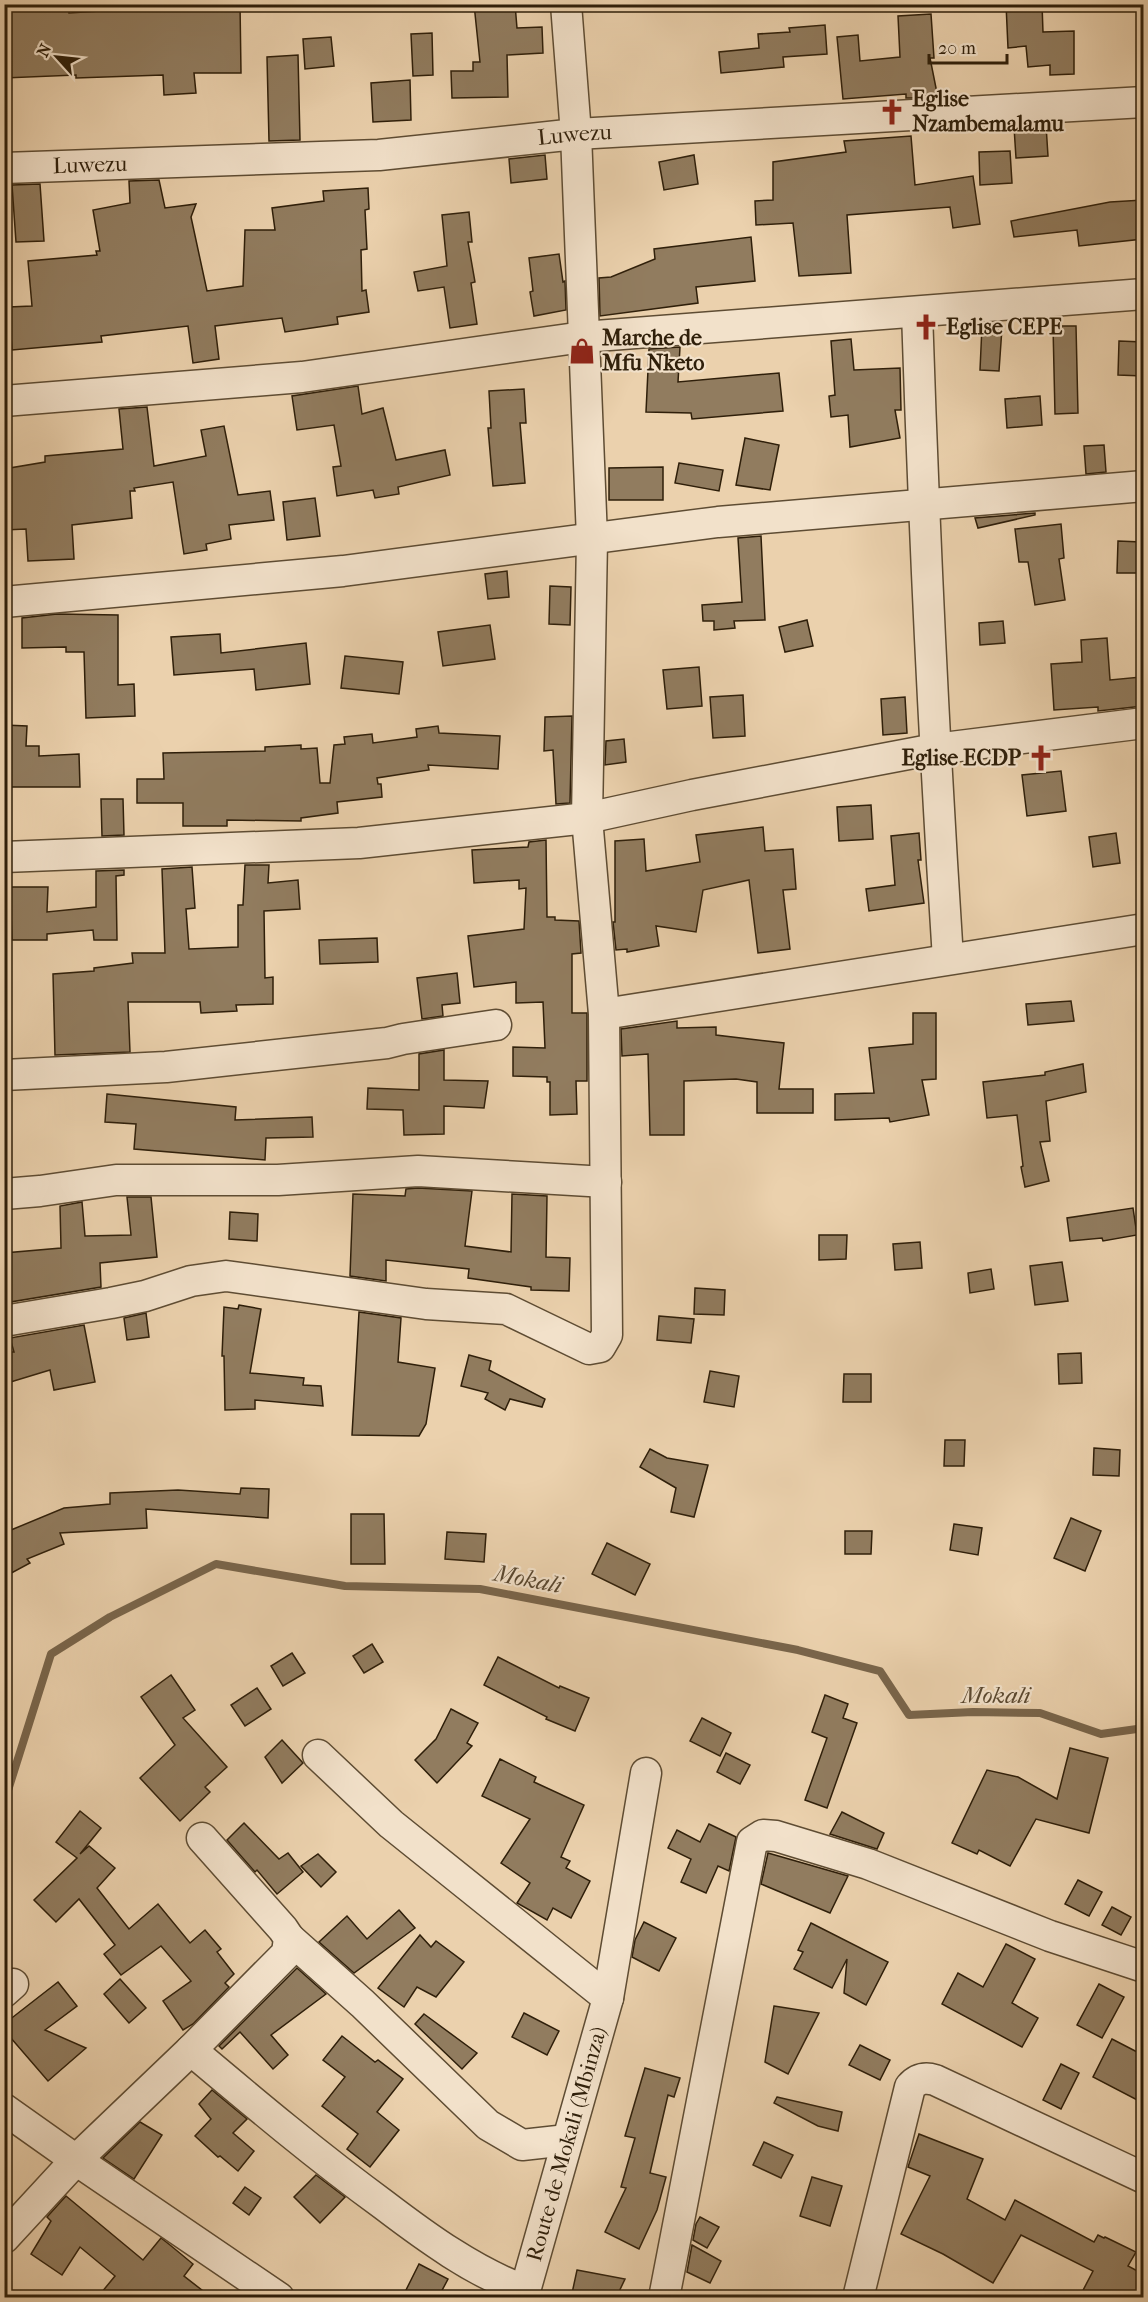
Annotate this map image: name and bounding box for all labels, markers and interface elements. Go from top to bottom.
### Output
north arrow [27,27,87,87]
scale bar [929,27,1007,65]
text: 20 m [938,38,976,59]
text: N [33,40,56,60]
place label: Eglise Nzambemalamu [912,86,1065,137]
church icon: Eglise Nzambemalamu [877,97,907,127]
street label: Luwezu [536,119,613,151]
street label: Luwezu [52,151,128,179]
church icon: Eglise CEPE [911,312,941,342]
place label: Eglise CEPE [946,314,1063,340]
place label: Marche de Mfu Nketo [601,325,704,376]
shop icon: Marche de Mfu Nketo [567,336,597,366]
church icon: Eglise ECDP [1026,743,1056,773]
place label: Eglise ECDP [901,745,1022,771]
water label: Mokali [490,1558,567,1600]
water label: Mokali [960,1681,1033,1709]
street label: Route de Mokali (Mbinza) [521,2024,612,2264]

